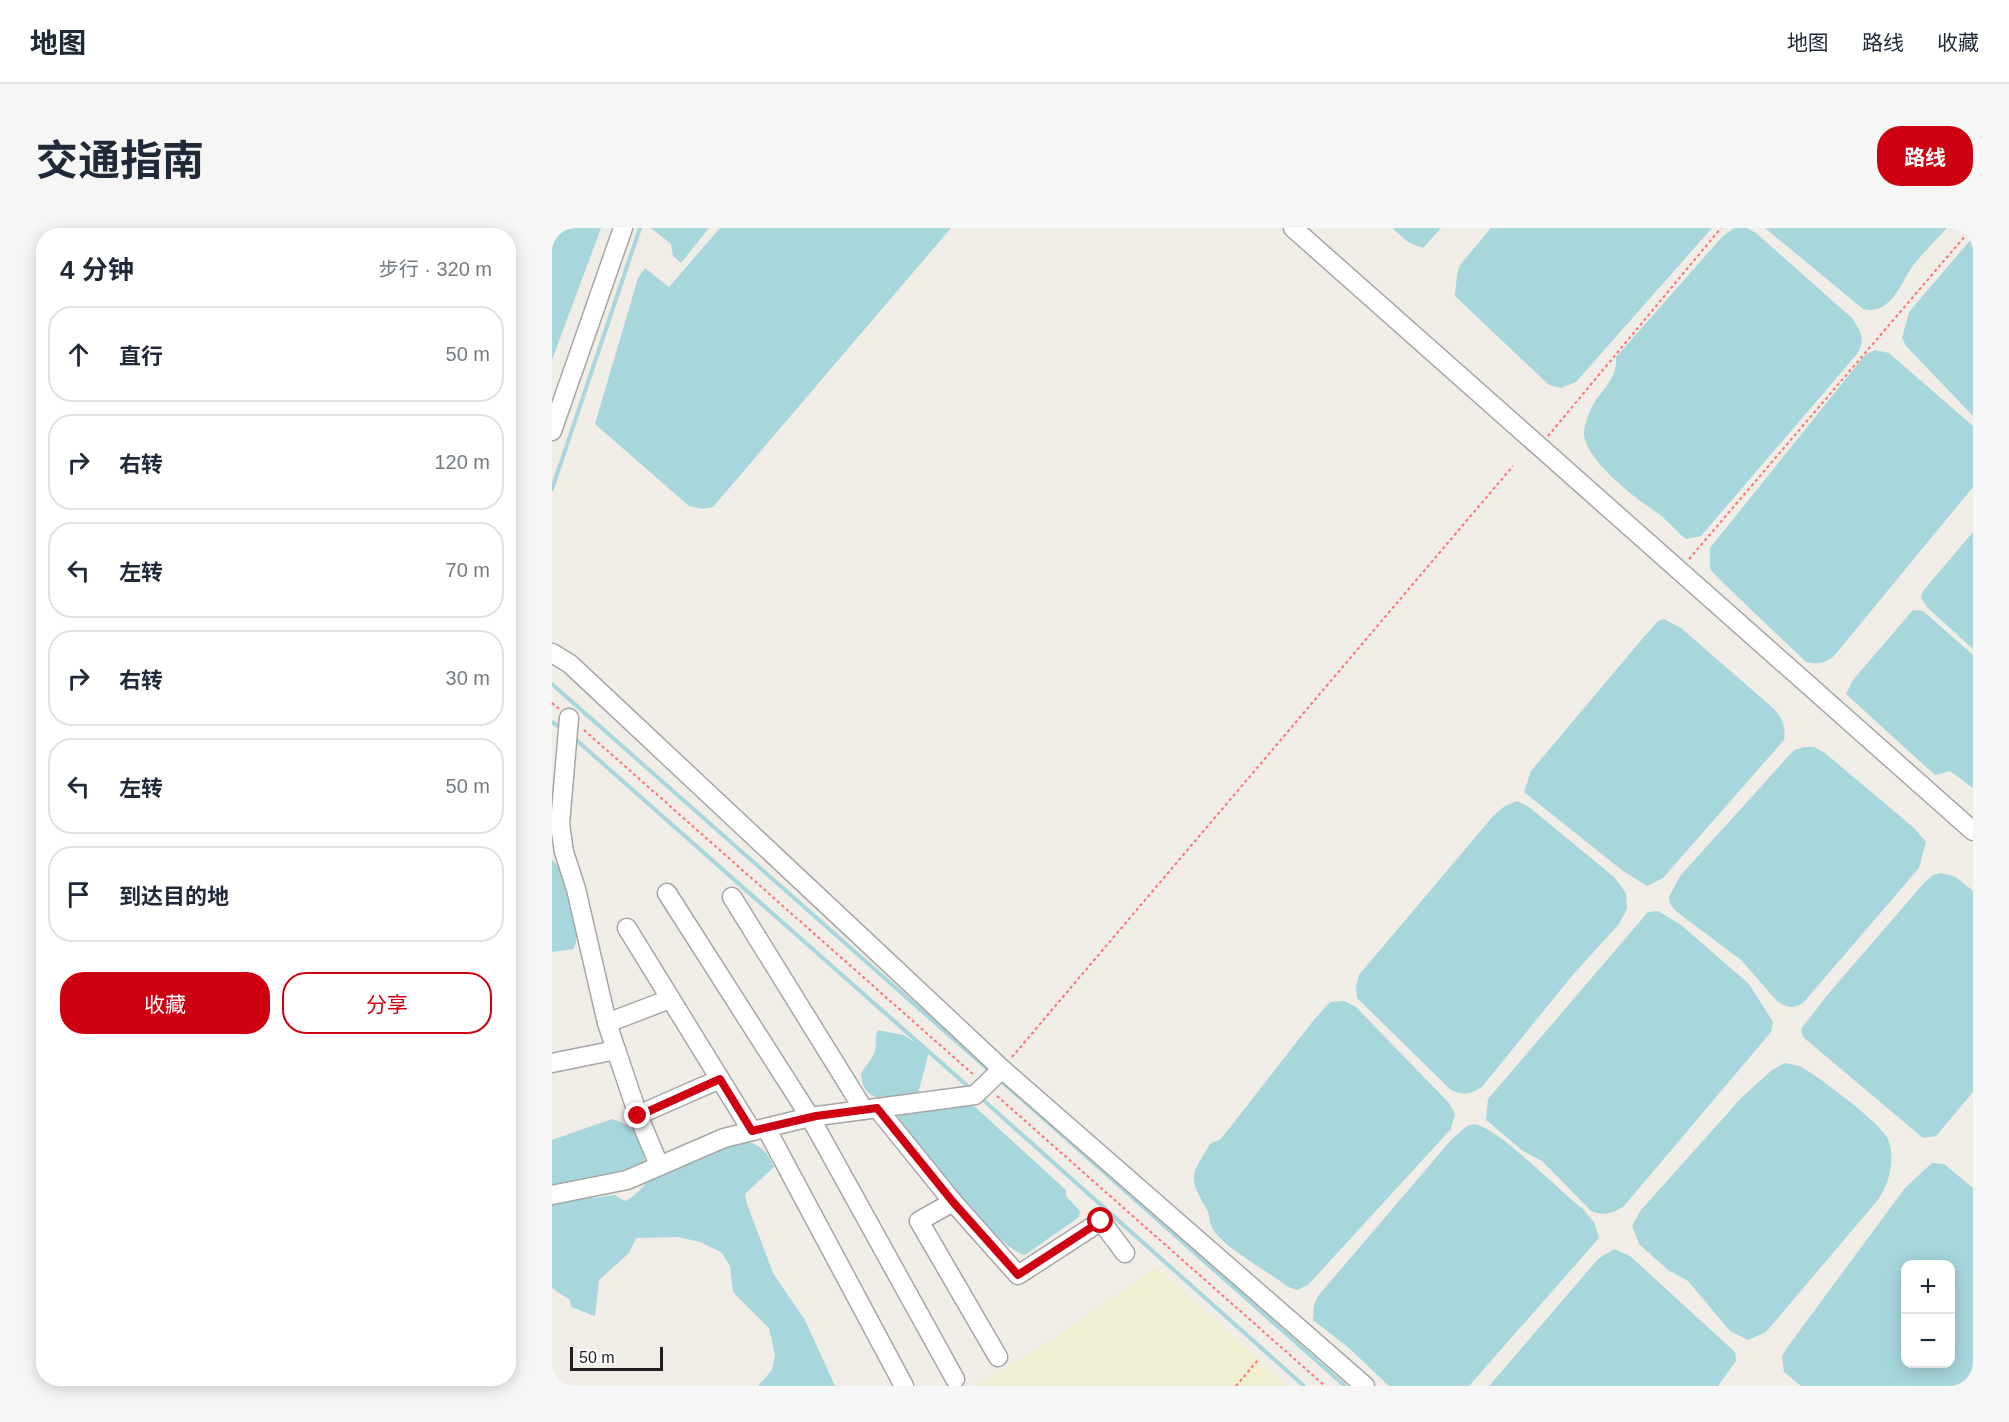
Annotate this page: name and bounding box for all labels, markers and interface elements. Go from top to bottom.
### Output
text: 地图 [30,28,86,59]
text: 地图 [1787,31,1829,54]
text: 路线 [1862,31,1904,54]
text: 收藏 [1937,31,1979,54]
button: 路线 [1877,126,1973,186]
text: 交通指南 [36,137,204,184]
text: 4 分钟 [60,255,134,285]
text: 步行 · 320 m [379,258,492,280]
icon: ahead [62,338,95,371]
text: 50 m [446,343,490,365]
text: 直行 [119,344,163,369]
icon: right [62,446,95,479]
text: 120 m [434,451,490,473]
text: 右转 [119,452,163,477]
icon: left [62,554,95,587]
text: 70 m [446,559,490,581]
text: 左转 [119,560,163,585]
icon: right [62,662,95,695]
text: 30 m [446,667,490,689]
text: 右转 [119,668,163,693]
icon: left [62,770,95,803]
text: 50 m [446,775,490,797]
text: 左转 [119,776,163,801]
icon: arrive [62,878,95,911]
text: 到达目的地 [119,884,229,909]
button: 收藏 [60,972,270,1034]
button: 分享 [282,972,492,1034]
route end [624,1102,650,1128]
route start [1087,1207,1113,1233]
map controls [1901,1260,1955,1368]
button: + [1901,1260,1955,1314]
button: − [1901,1314,1955,1368]
scale bar [570,1344,663,1372]
text: 50 m [579,1349,615,1366]

